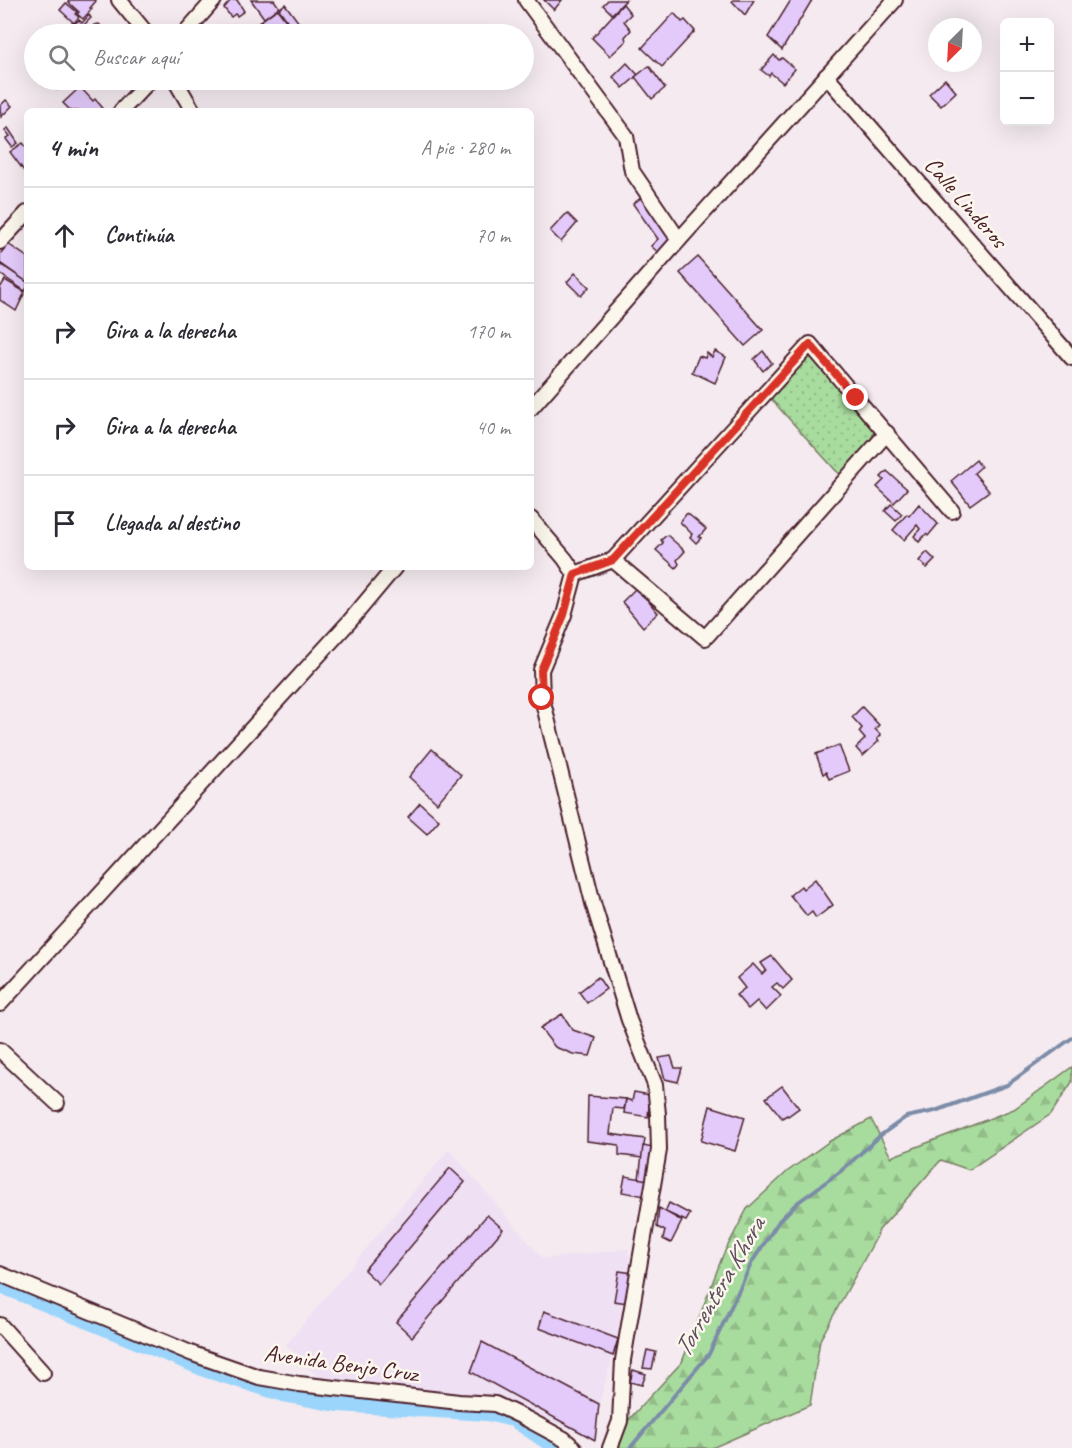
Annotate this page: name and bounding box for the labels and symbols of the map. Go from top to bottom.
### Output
north arrow [928,18,982,72]
street label: Calle Linderos [918,150,1015,255]
route end [842,384,868,410]
route start [528,684,554,710]
water label: Torrentera Khora [666,1208,774,1363]
street label: Avenida Benjo Cruz [262,1337,422,1389]

